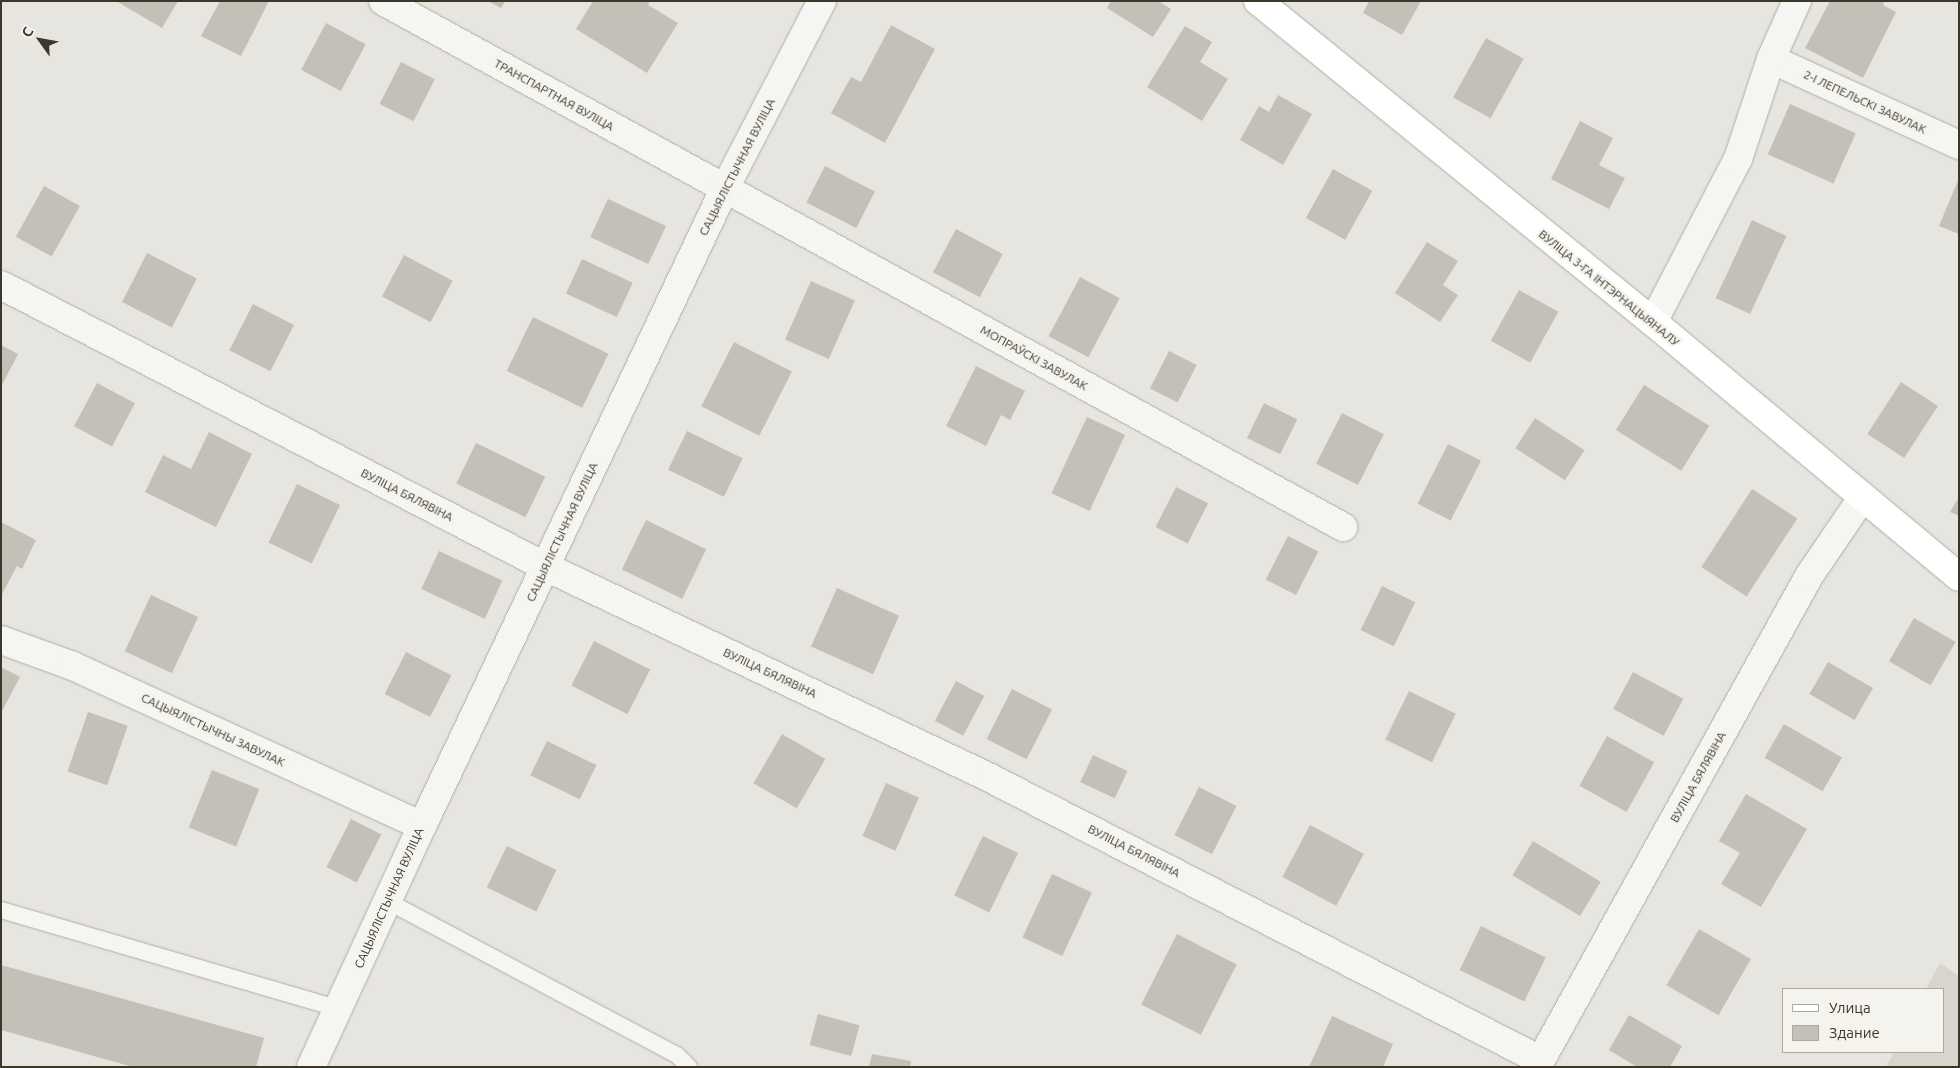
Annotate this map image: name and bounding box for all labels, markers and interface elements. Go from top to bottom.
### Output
north arrow [15,15,65,65]
text: С [18,24,36,40]
street label: ТРАНСПАРТНАЯ ВУЛІЦА [492,56,616,134]
street label: 2-І ЛЕПЕЛЬСКІ ЗАВУЛАК [1801,67,1929,137]
street label: САЦЫЯЛІСТЫЧНАЯ ВУЛІЦА [696,96,778,238]
street label: ВУЛІЦА 3-ГА ІНТЭРНАЦЫЯНАЛУ [1536,227,1682,349]
street label: МОПРАЎСКІ ЗАВУЛАК [978,322,1090,394]
street label: САЦЫЯЛІСТЫЧНАЯ ВУЛІЦА [523,460,601,604]
street label: ВУЛІЦА БЯЛЯВІНА [358,466,456,524]
street label: ВУЛІЦА БЯЛЯВІНА [721,645,819,701]
street label: САЦЫЯЛІСТЫЧНЫ ЗАВУЛАК [139,690,287,770]
street label: ВУЛІЦА БЯЛЯВІНА [1667,729,1729,825]
street label: ВУЛІЦА БЯЛЯВІНА [1085,822,1183,880]
street label: САЦЫЯЛІСТЫЧНАЯ ВУЛІЦА [351,825,427,971]
legend [1782,988,1945,1053]
text: Улица [1829,999,1871,1016]
text: Здание [1829,1024,1880,1041]

